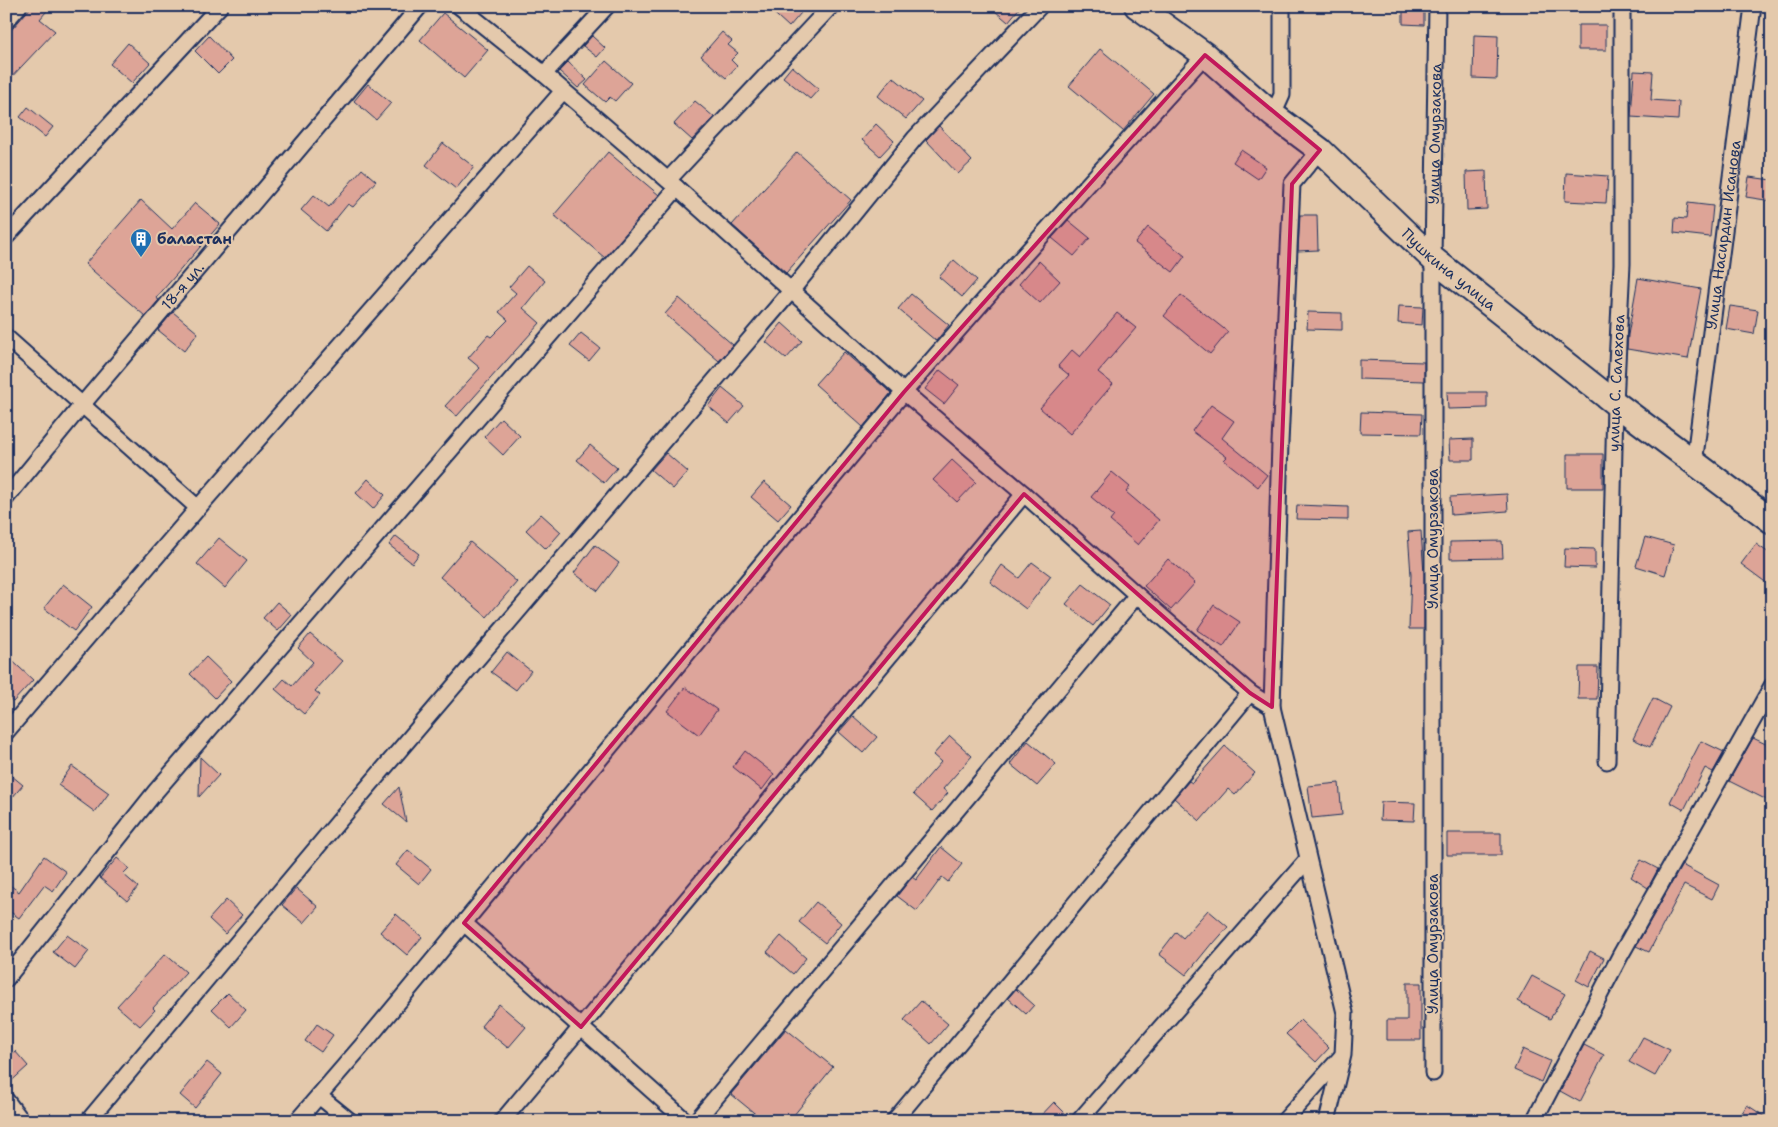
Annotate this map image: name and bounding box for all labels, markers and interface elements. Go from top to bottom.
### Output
street label: Улица Омурзакова [1424,63,1446,205]
street label: Улица Насирдин Исанова [1701,138,1746,331]
street label: Пушкина улица [1397,224,1501,316]
building icon: баластан [129,227,153,258]
place label: баластан [157,229,232,249]
street label: 18-я ул. [157,258,209,314]
street label: улица С. Салехова [1604,313,1629,452]
street label: Улица Омурзакова [1423,468,1443,609]
street label: Улица Омурзакова [1423,873,1443,1014]

